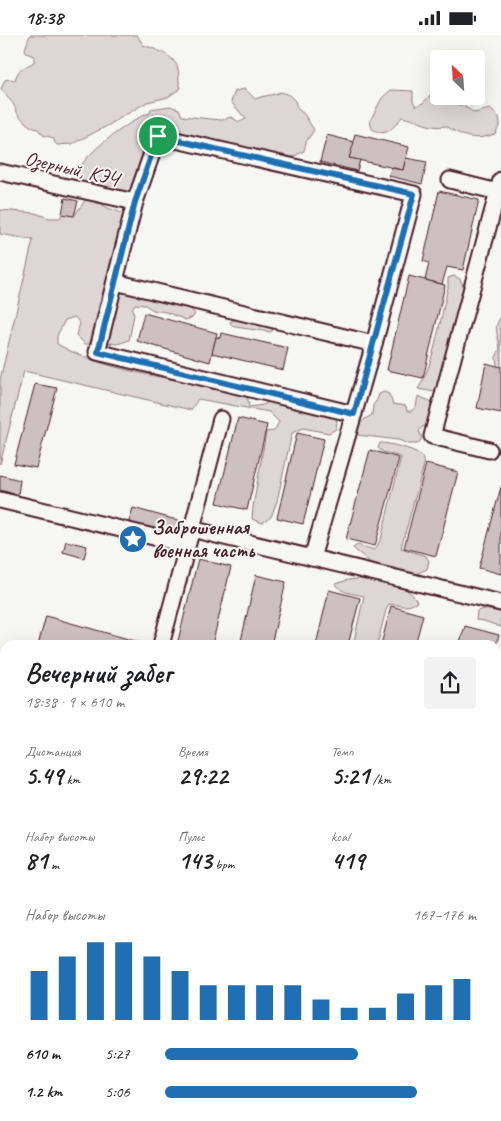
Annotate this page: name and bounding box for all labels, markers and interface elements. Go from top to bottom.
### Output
text: 18:38 [25,6,63,30]
north arrow [430,50,485,105]
map controls [430,50,485,105]
pin [137,115,179,157]
icon: arrive [144,122,172,150]
street label: Озерный, КЭЧ [22,146,125,193]
place label: Заброшенная военная часть [152,515,255,563]
place icon: Заброшенная военная часть [118,524,148,554]
text: Вечерний забег [25,655,172,690]
button: share [424,657,476,709]
text: 18:38 · 9 × 610 m [25,692,124,712]
text: Дистанция [25,743,81,760]
text: Время [178,743,208,760]
text: Темп [331,743,354,760]
text: 5.49 [25,760,63,792]
text: 29:22 [178,760,228,792]
text: 5:21 [331,760,369,792]
text: km [63,771,80,788]
text: /km [369,771,391,788]
text: Набор высоты [25,828,94,845]
text: Пульс [178,828,205,845]
text: kcal [331,828,350,845]
text: 81 [25,845,48,877]
text: 143 [178,845,212,877]
text: 419 [331,845,364,877]
text: m [48,856,59,873]
text: bpm [212,856,234,873]
text: Набор высоты [25,905,104,925]
text: 167–176 m [413,905,476,925]
text: 610 m [25,1044,60,1064]
text: 5:27 [105,1044,130,1064]
text: 1.2 km [25,1082,62,1102]
text: 5:06 [105,1082,130,1102]

